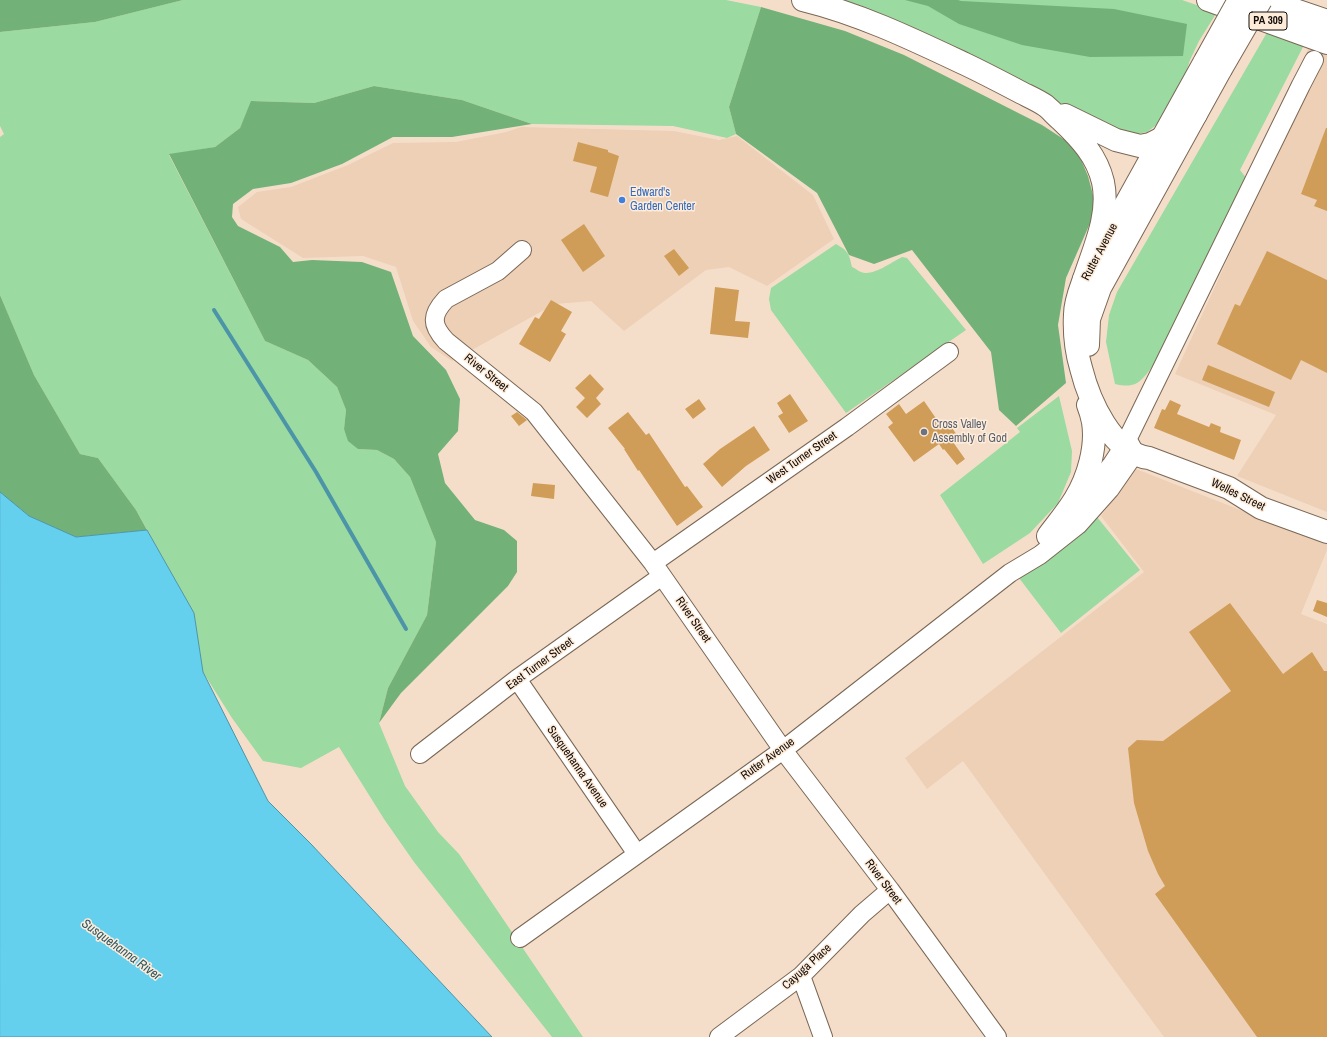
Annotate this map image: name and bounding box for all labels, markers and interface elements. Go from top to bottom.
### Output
road number: PA 309 [1249,12,1287,30]
place label: Edward's Garden Center [630,186,695,214]
marker: Edward's Garden Center [617,195,627,205]
street label: Rutter Avenue [1079,221,1121,283]
street label: River Street [461,351,511,395]
place label: Cross Valley Assembly of God [932,418,1007,446]
marker: Cross Valley Assembly of God [919,427,929,437]
street label: West Turner Street [764,429,840,487]
street label: Welles Street [1209,476,1267,514]
street label: River Street [672,594,714,646]
street label: East Turner Street [504,635,576,693]
street label: Susquehanna Avenue [543,723,611,811]
street label: Rutter Avenue [738,735,798,783]
street label: River Street [861,857,905,907]
water label: Susquehanna River [78,916,164,984]
street label: Cayuga Place [779,941,835,993]

